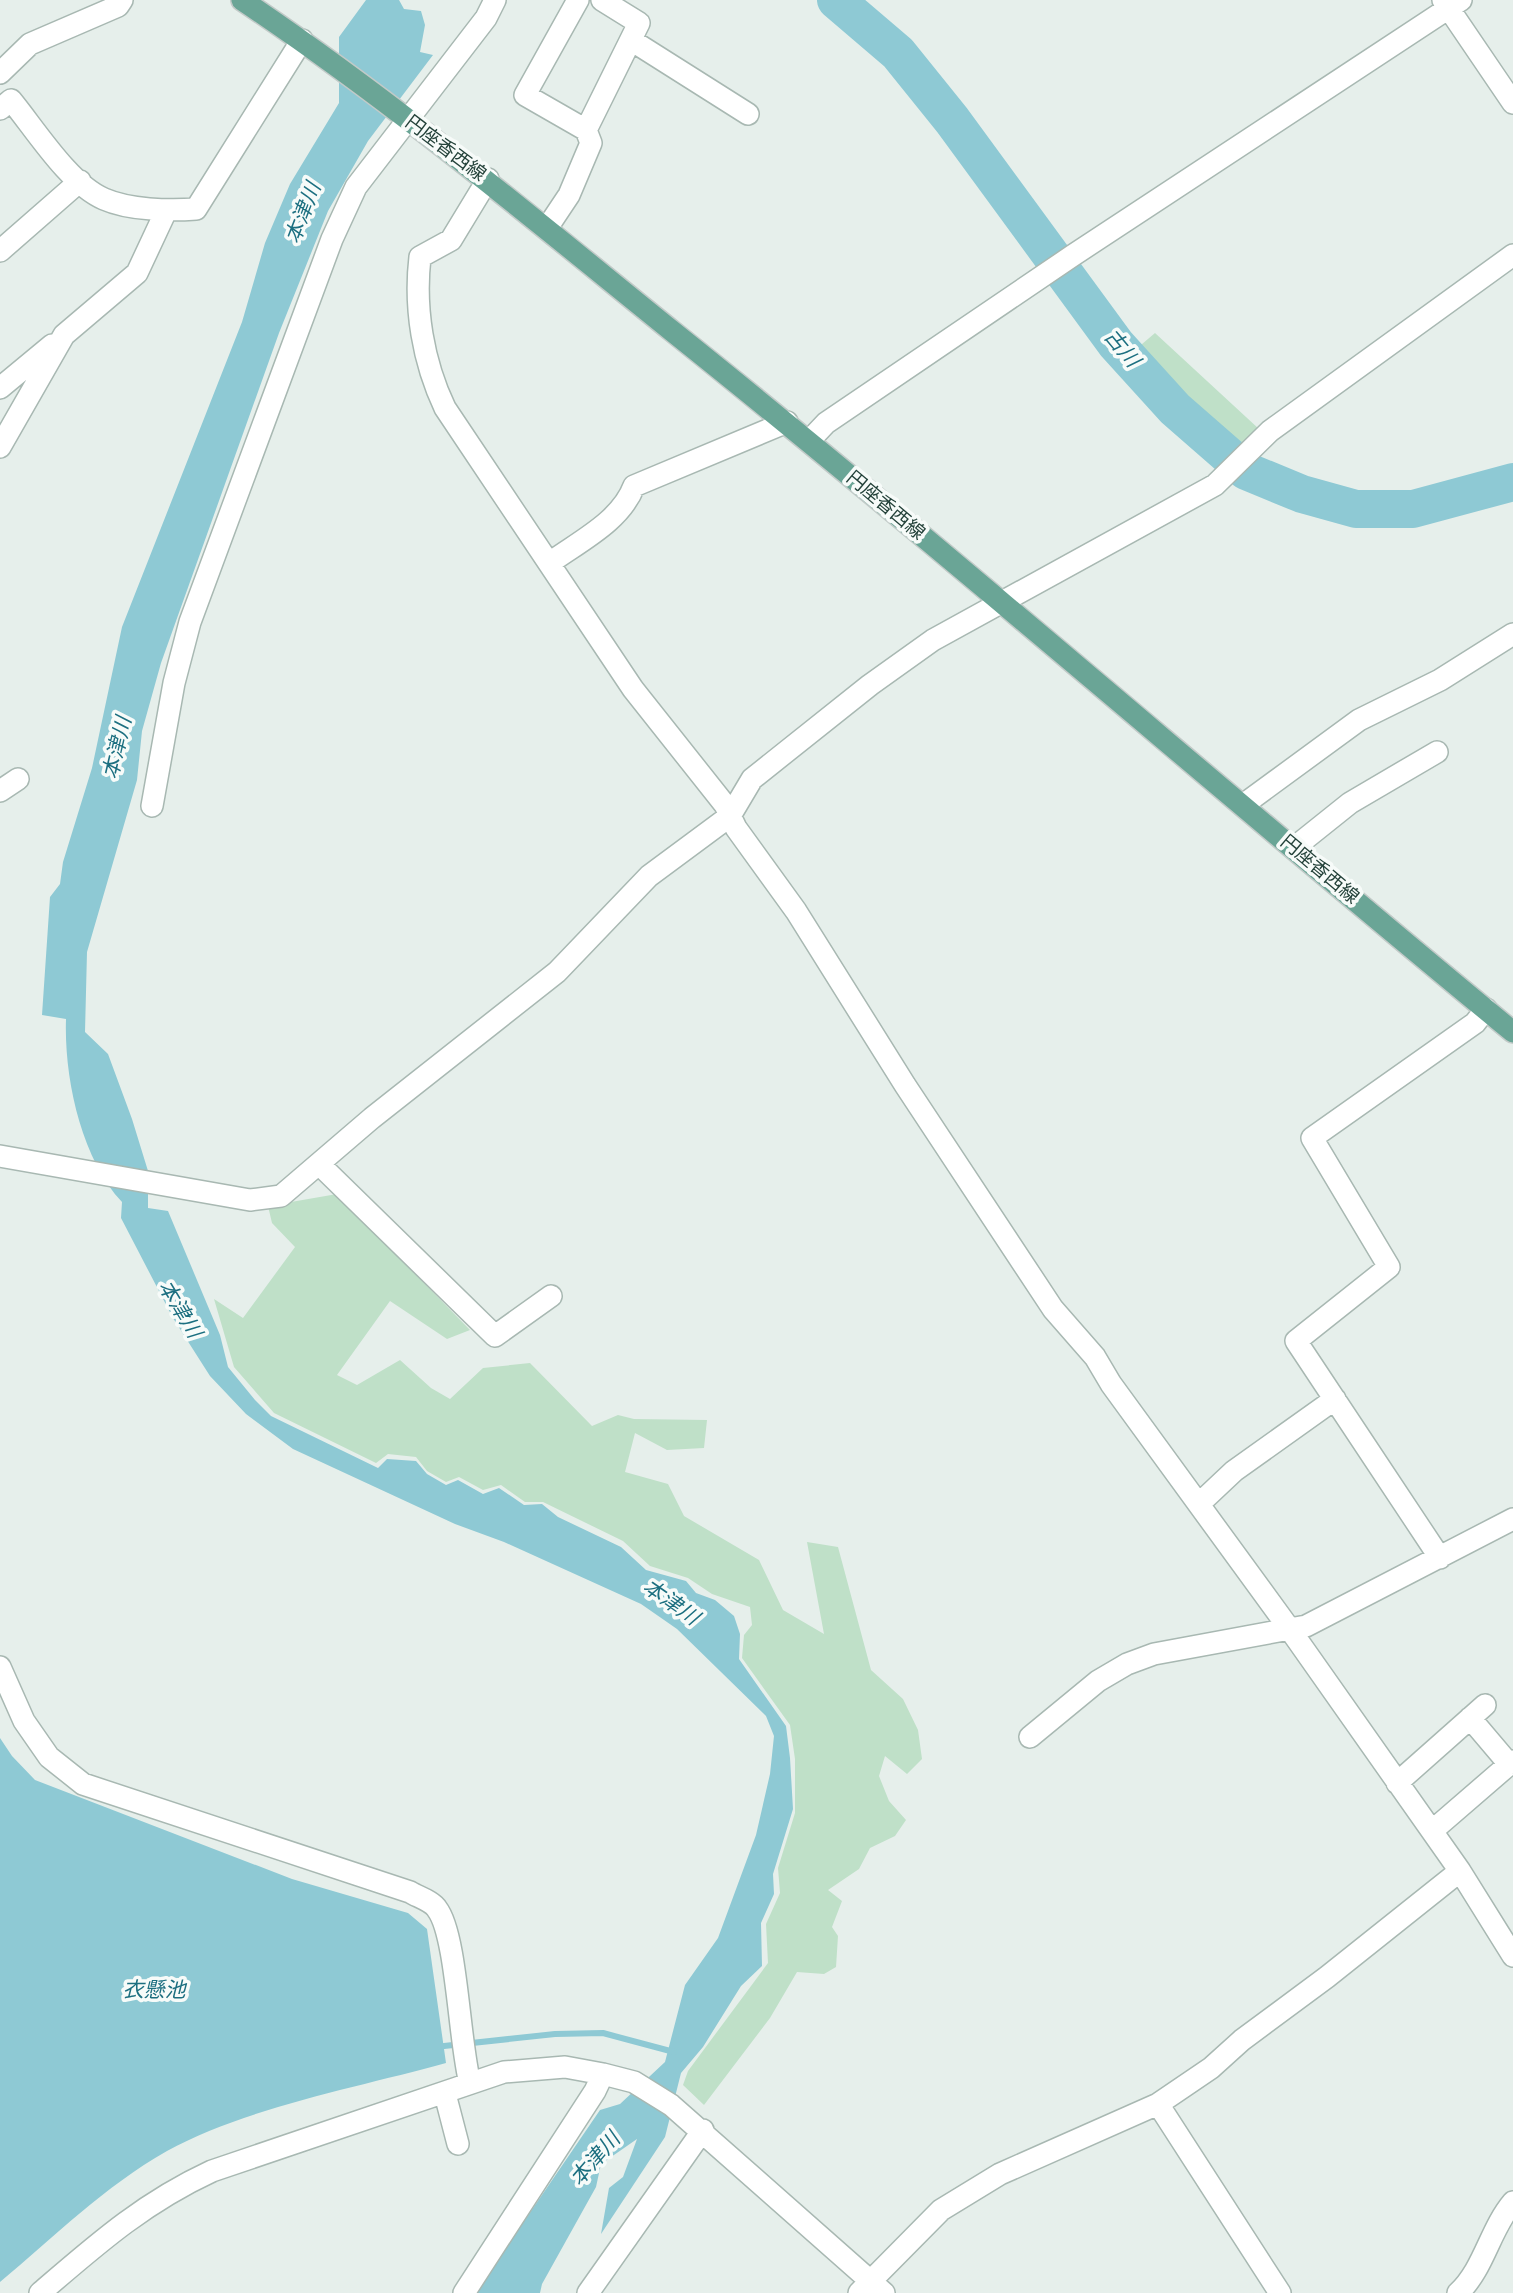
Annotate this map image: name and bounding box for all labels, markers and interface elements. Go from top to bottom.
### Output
street label: 円座香西線 [401,109,491,187]
water label: 本津川 [279,177,328,247]
water label: 古川 [1098,323,1148,375]
street label: 円座香西線 [842,465,930,545]
water label: 本津川 [96,712,138,782]
street label: 円座香西線 [1276,829,1364,909]
water label: 本津川 [152,1275,209,1345]
water label: 本津川 [637,1572,706,1633]
water label: 衣懸池 [123,1976,187,2004]
water label: 本津川 [564,2125,628,2192]

